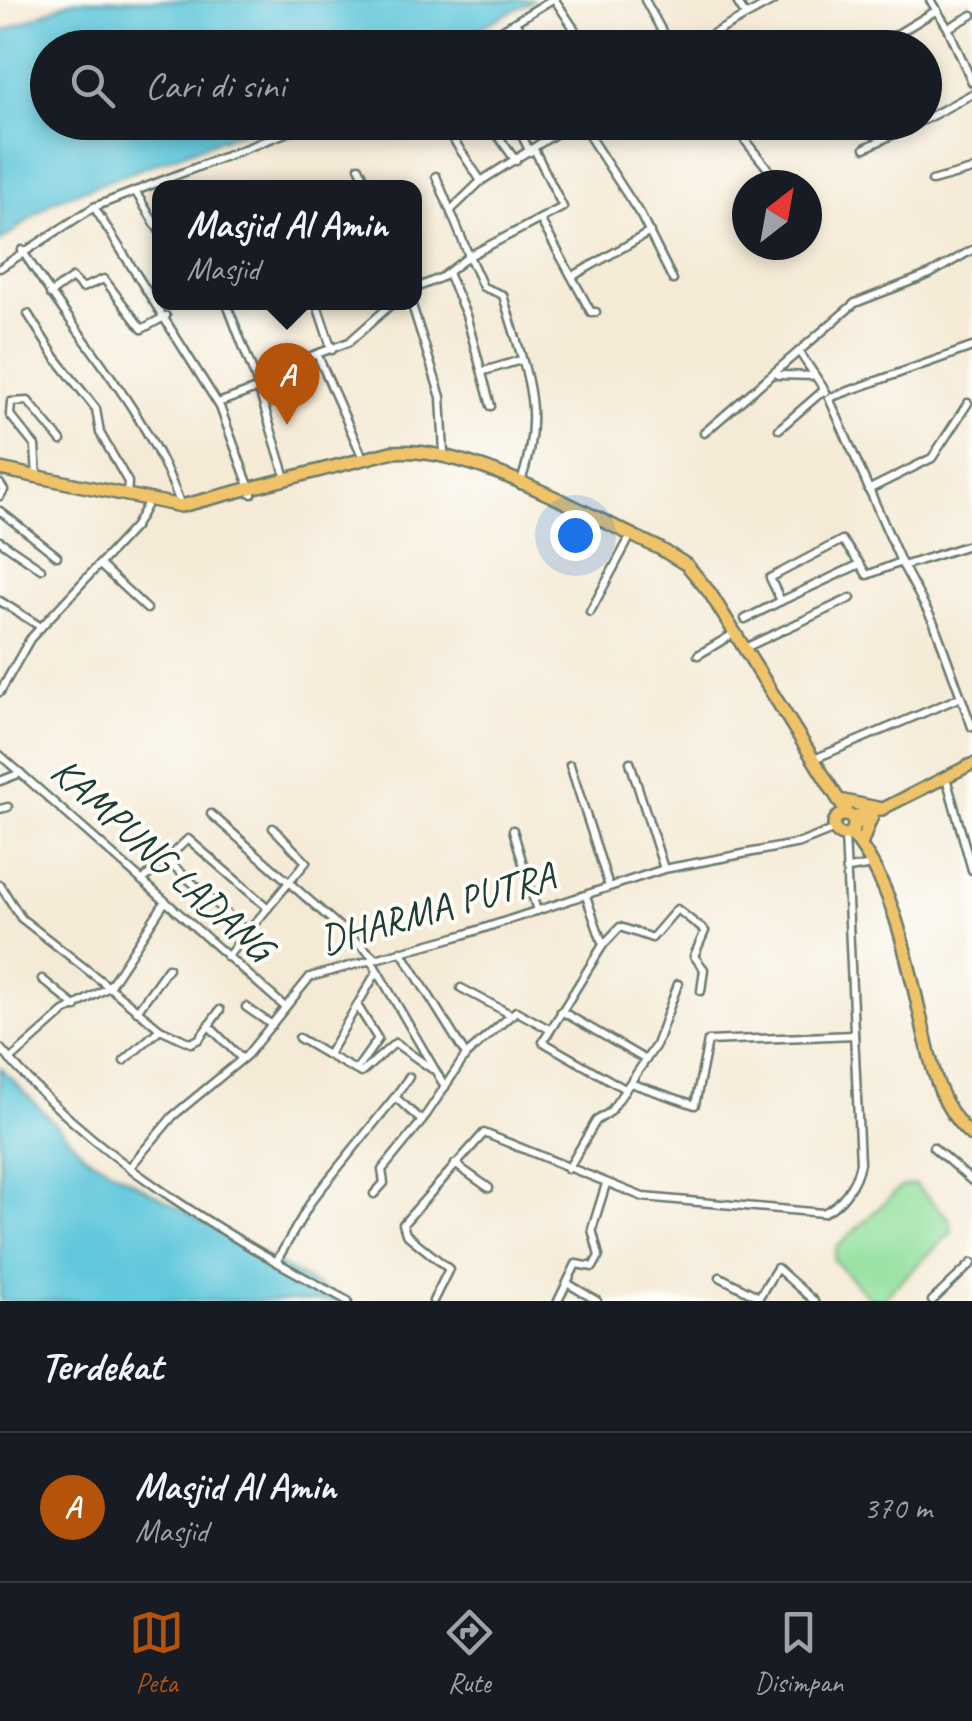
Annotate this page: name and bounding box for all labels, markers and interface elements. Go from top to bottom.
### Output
search box [30,30,942,140]
icon: search [65,58,120,113]
text: Cari di sini [145,62,285,109]
north arrow [732,170,822,260]
popup [152,180,422,310]
text: Masjid Al Amin [187,201,387,248]
text: Masjid [187,248,260,289]
pin: A [254,342,320,425]
your location [550,510,601,561]
street label: KAMPUNG LADANG [41,746,287,975]
street label: DHARMA PUTRA [314,850,562,965]
text: Terdekat [40,1340,163,1393]
text: Masjid Al Amin [135,1463,336,1510]
text: A [64,1487,81,1528]
text: 370 m [863,1487,932,1528]
text: Masjid [135,1510,208,1551]
tab: Peta [129,1605,184,1700]
tab: Rute [442,1605,497,1700]
tab: Disimpan [755,1605,843,1700]

